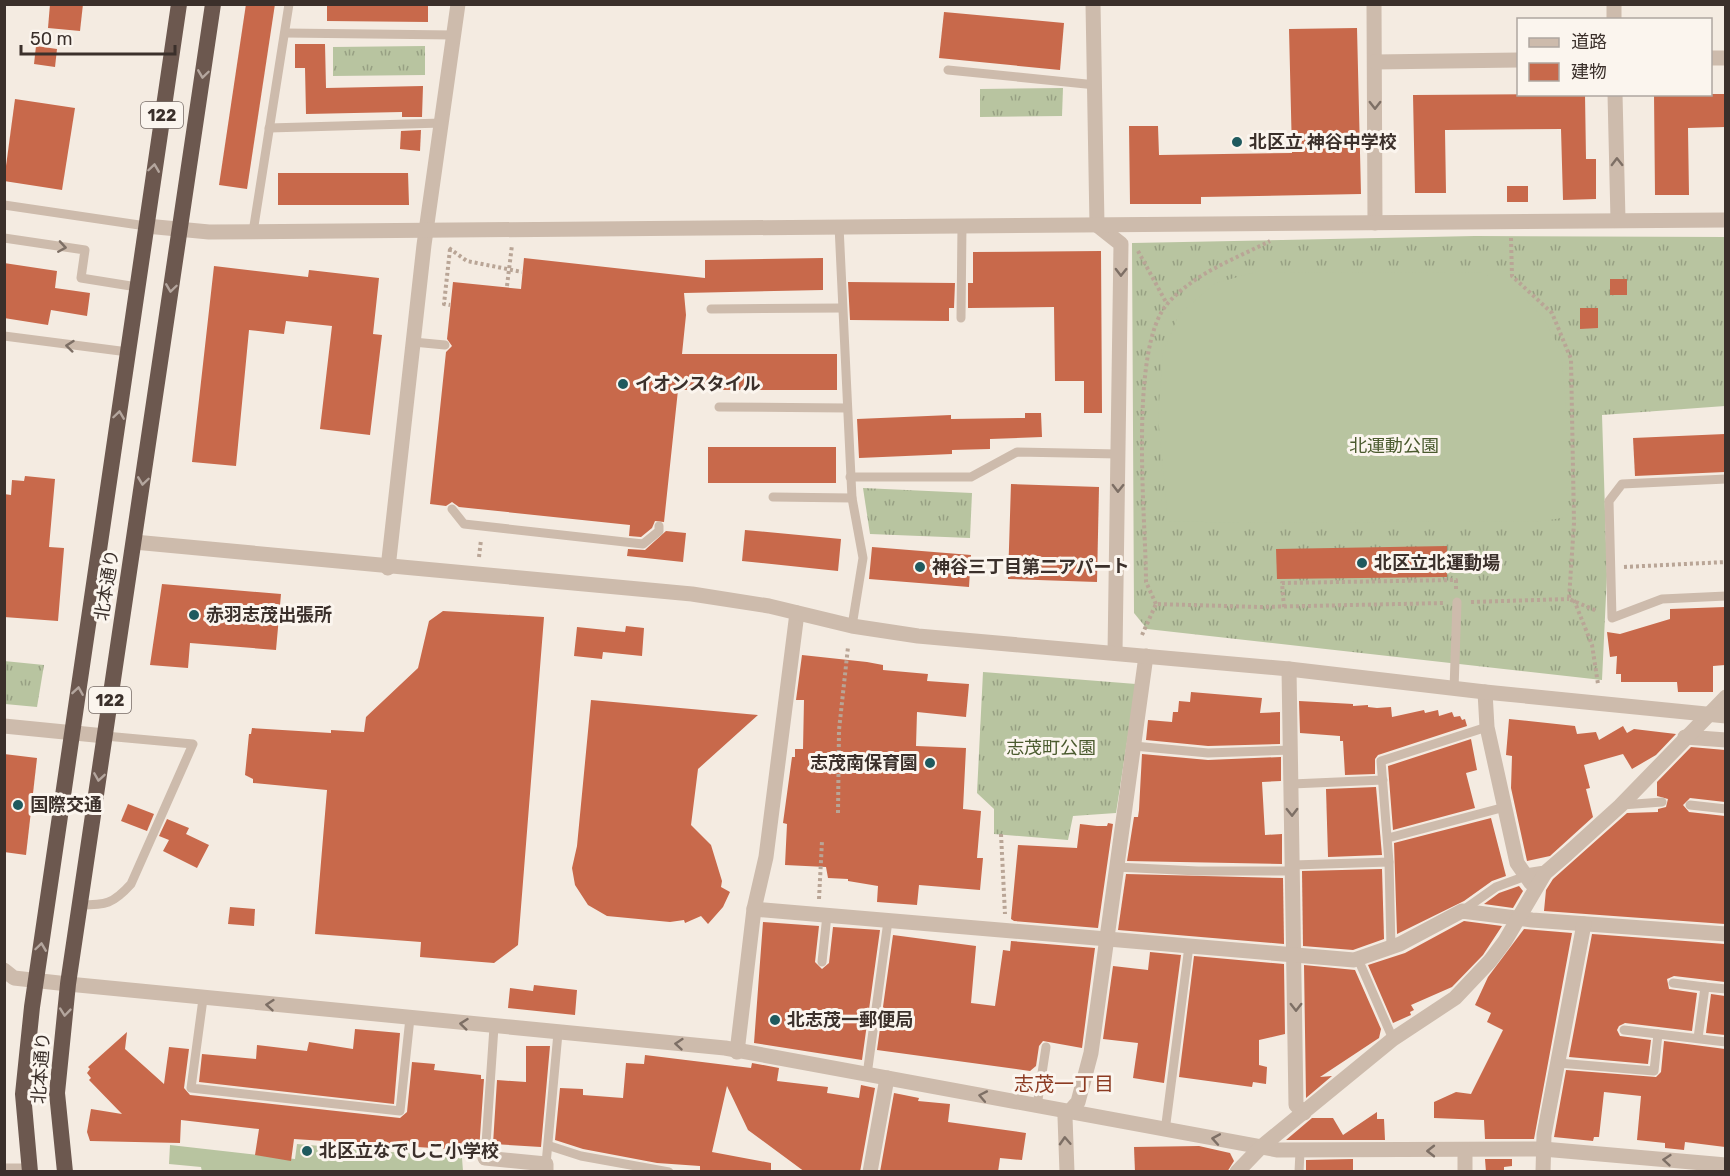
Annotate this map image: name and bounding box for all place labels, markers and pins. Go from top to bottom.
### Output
place label: 北区立 神谷中学校 [1249,131,1397,153]
marker: 北区立 神谷中学校 [1230,135,1244,149]
place label: イオンスタイル [635,373,761,395]
marker: イオンスタイル [616,377,630,391]
place label: 北区立北運動場 [1374,552,1500,574]
place label: 神谷三丁目第二アパート [932,556,1130,578]
marker: 北区立北運動場 [1355,556,1369,570]
marker: 神谷三丁目第二アパート [913,560,927,574]
place label: 赤羽志茂出張所 [206,604,332,626]
marker: 赤羽志茂出張所 [187,608,201,622]
place label: 志茂南保育園 [810,752,918,774]
marker: 志茂南保育園 [923,756,937,770]
place label: 国際交通 [30,794,102,816]
marker: 国際交通 [11,798,25,812]
place label: 北志茂一郵便局 [787,1009,913,1031]
marker: 北志茂一郵便局 [768,1013,782,1027]
place label: 北区立なでしこ小学校 [319,1140,499,1162]
marker: 北区立なでしこ小学校 [300,1144,314,1158]

